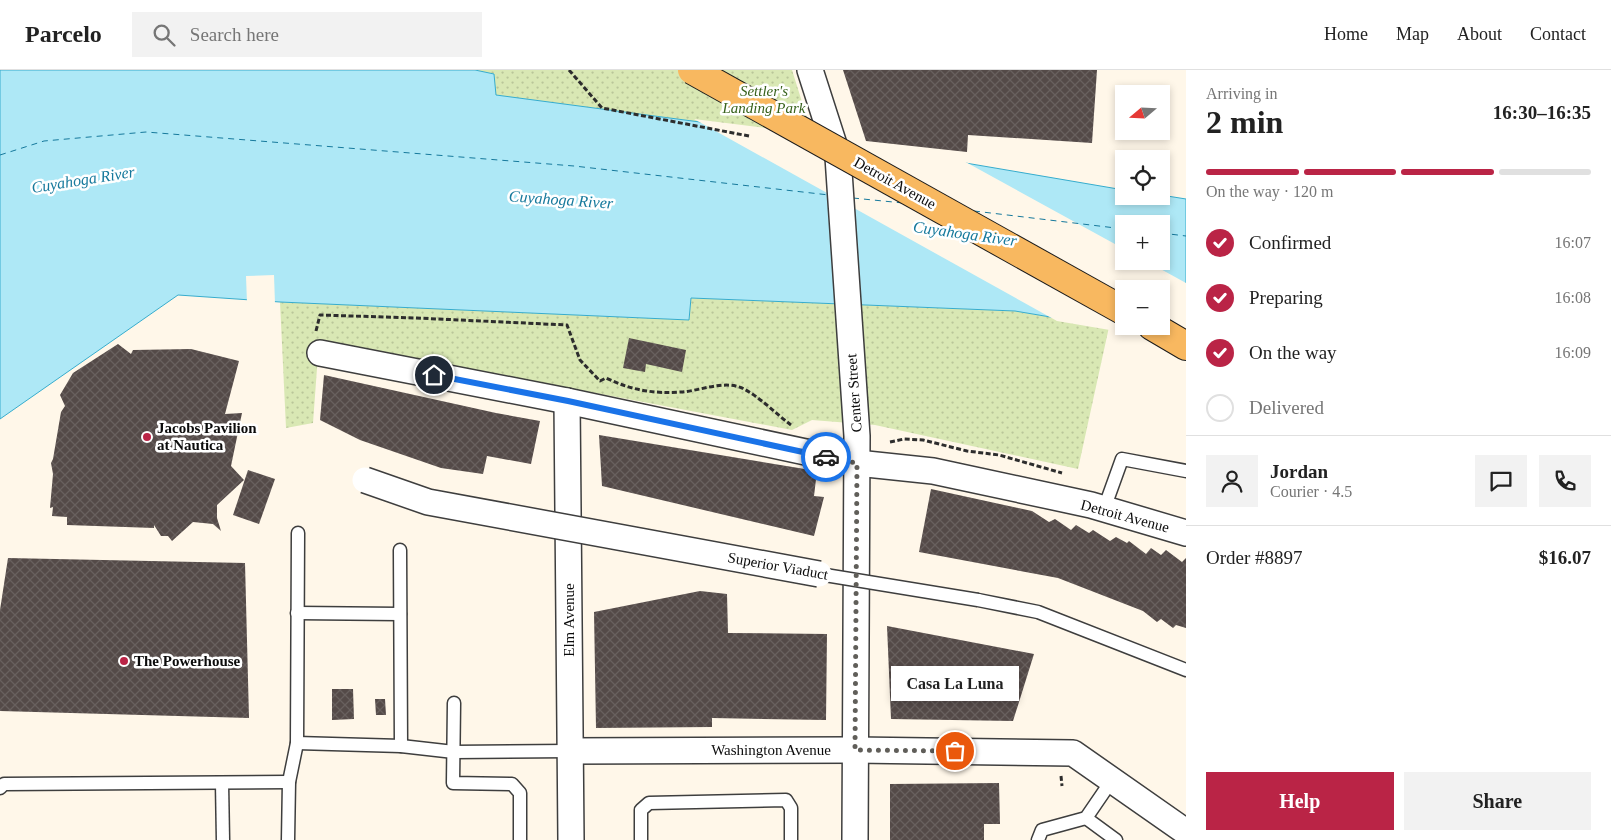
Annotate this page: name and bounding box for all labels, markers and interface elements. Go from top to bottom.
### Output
search box [132,12,482,57]
text: Parcelo [25,21,102,47]
icon: search [150,21,178,49]
text: Search here [190,24,279,45]
text: Home [1324,24,1368,44]
text: Map [1396,24,1429,44]
text: About [1457,24,1502,44]
text: Contact [1530,24,1586,44]
park label: Settler's Landing Park [722,83,806,116]
north arrow [1115,85,1170,140]
map controls [1115,85,1170,335]
text: Arriving in [1206,85,1278,102]
text: 16:30–16:35 [1493,102,1591,123]
text: 2 min [1206,104,1283,140]
button: locate [1115,150,1170,205]
street label: Detroit Avenue [851,154,939,212]
water label: Cuyahoga River [30,163,137,197]
text: On the way · 120 m [1206,183,1334,200]
water label: Cuyahoga River [508,187,614,213]
button: + [1115,215,1170,270]
water label: Cuyahoga River [912,218,1019,250]
icon: check [1206,229,1234,257]
text: Confirmed [1249,232,1331,253]
text: 16:07 [1555,234,1591,251]
button: − [1115,280,1170,335]
icon: check [1206,284,1234,312]
text: Preparing [1249,287,1323,308]
text: 16:08 [1555,289,1591,306]
icon: check [1206,339,1234,367]
text: On the way [1249,342,1337,363]
text: 16:09 [1555,344,1591,361]
street label: Center Street [843,352,865,433]
pin [413,354,455,396]
icon: home [420,361,448,389]
text: Delivered [1249,397,1324,418]
place label: Jacobs Pavilion at Nautica [157,420,257,453]
marker: Jacobs Pavilion at Nautica [141,431,153,443]
courier [801,432,851,482]
icon: car [812,443,840,471]
button: person [1206,455,1258,507]
button: chat [1475,455,1527,507]
button: phone [1539,455,1591,507]
text: Jordan [1270,461,1328,482]
text: Courier · 4.5 [1270,483,1352,500]
street label: Detroit Avenue [1079,497,1171,536]
text: Order #8897 [1206,547,1303,568]
text: $16.07 [1539,547,1591,568]
street label: Superior Viaduct [727,549,830,583]
street label: Elm Avenue [561,583,577,657]
place label: The Powerhouse [134,653,241,669]
marker: The Powerhouse [118,655,130,667]
callout: Casa La Luna [891,666,1019,701]
text: Casa La Luna [907,675,1003,692]
pin [934,730,976,772]
icon: bag [941,737,969,765]
street label: Washington Avenue [711,742,831,758]
button: Help [1206,772,1394,830]
button: Share [1404,772,1591,830]

